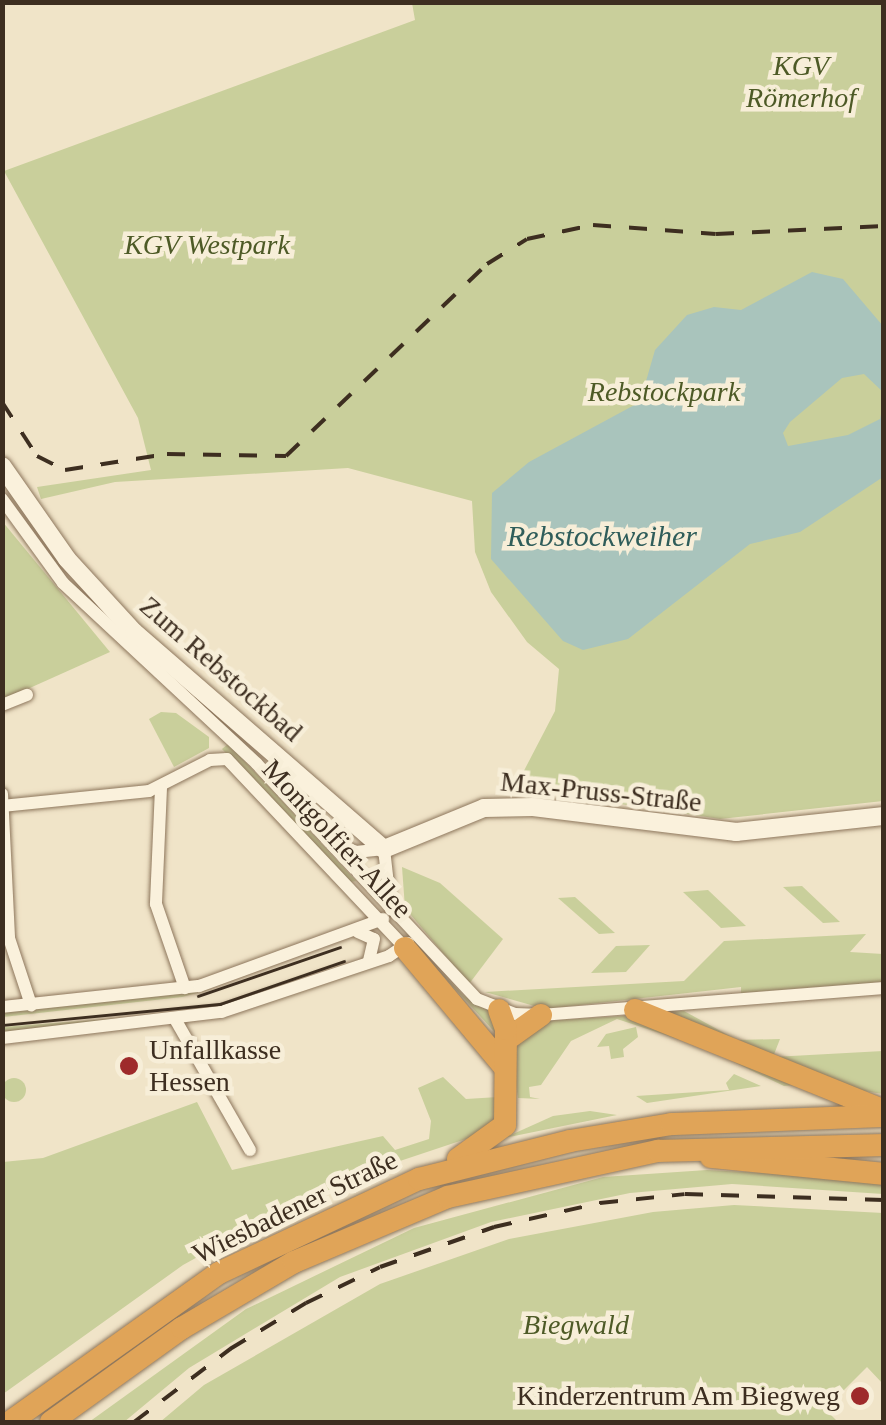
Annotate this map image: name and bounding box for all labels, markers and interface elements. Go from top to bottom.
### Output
park label: KGV Römerhof [746,49,856,115]
park label: KGV Westpark [124,228,290,262]
park label: Rebstockpark [588,375,740,409]
water label: Rebstockweiher [507,518,697,554]
street label: Zum Rebstockbad [133,589,309,749]
street label: Montgolfier-Allee [255,753,419,925]
street label: Max-Pruss-Straße [499,765,703,819]
place label: Unfallkasse Hessen [149,1033,281,1099]
marker: Unfallkasse Hessen [118,1055,140,1077]
street label: Wiesbadener Straße [187,1143,403,1271]
park label: Biegwald [523,1308,629,1342]
place label: Kinderzentrum Am Biegweg [515,1379,840,1413]
marker: Kinderzentrum Am Biegweg [849,1385,871,1407]

